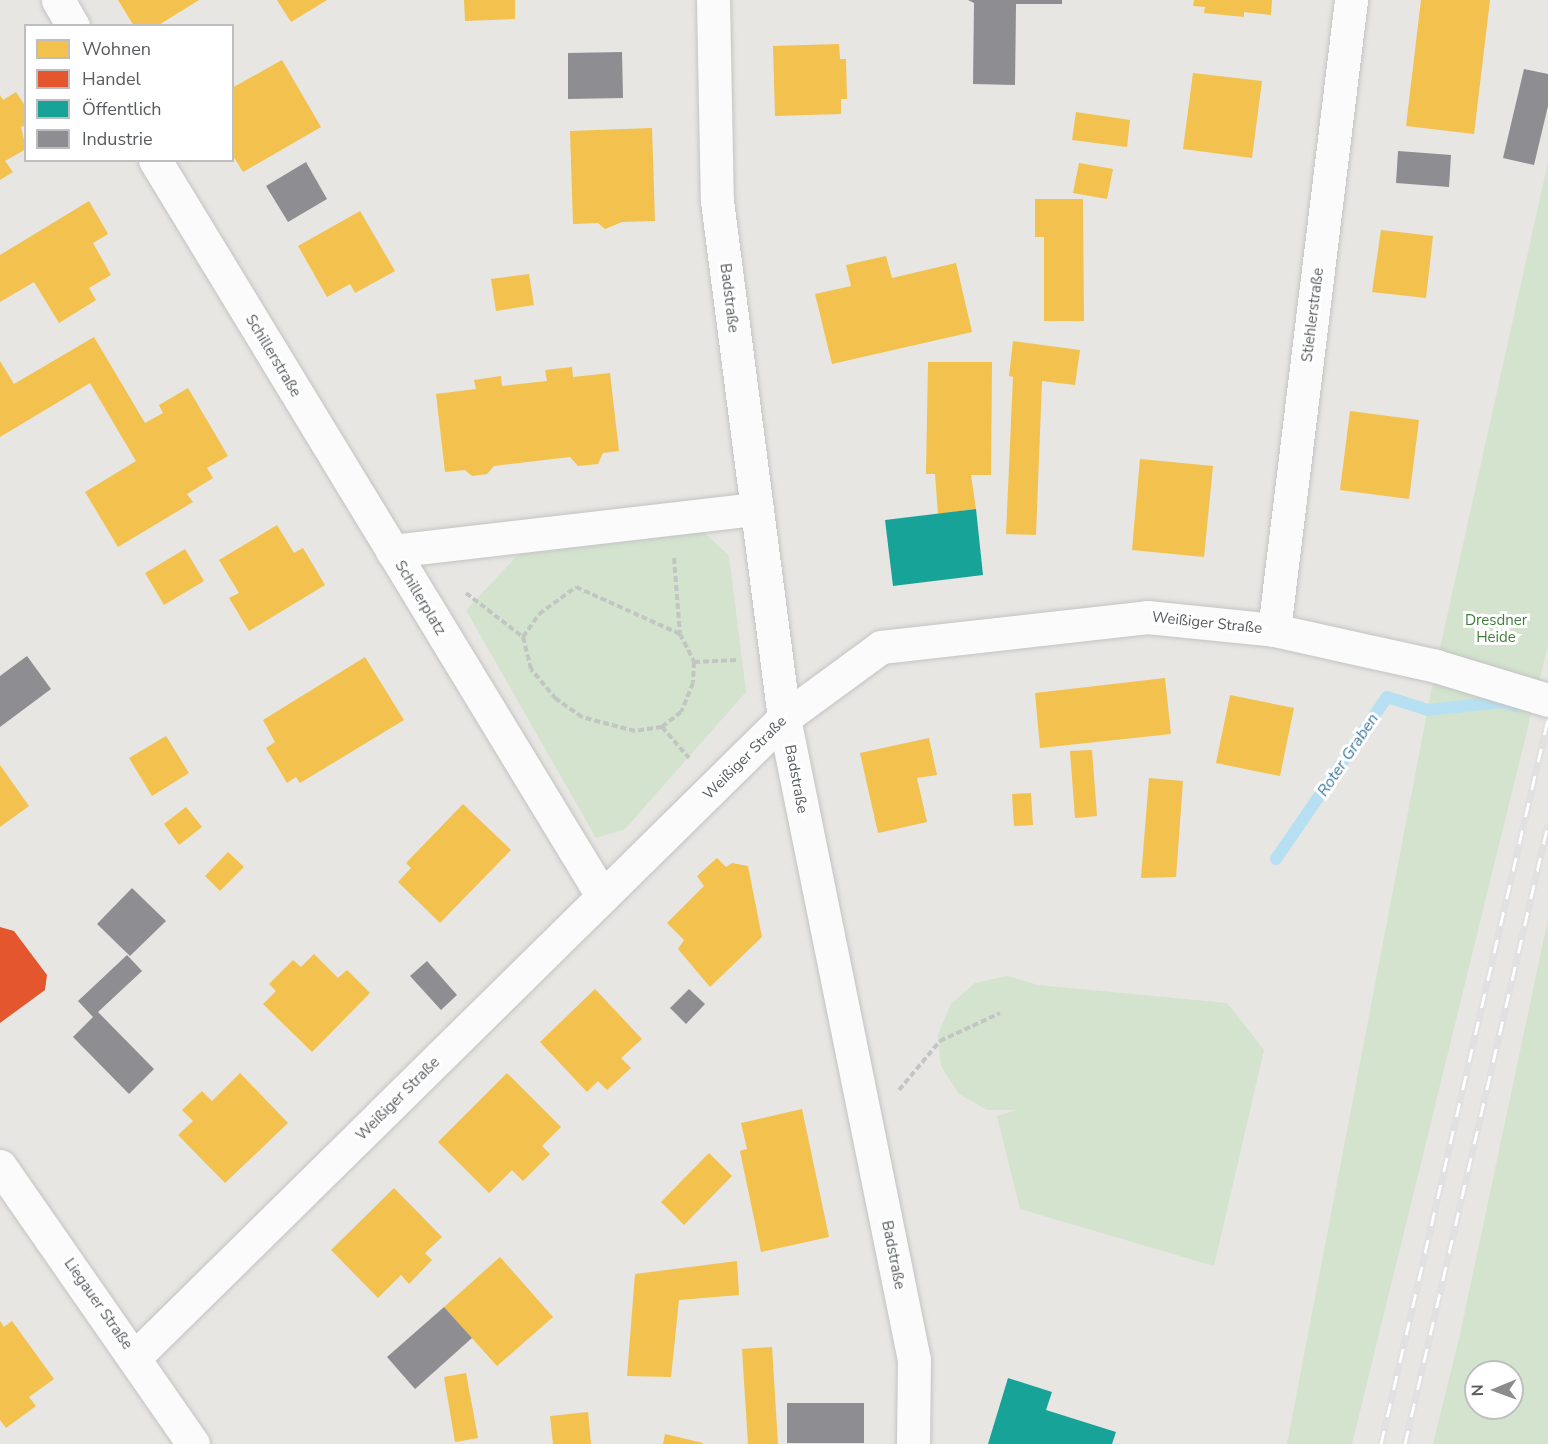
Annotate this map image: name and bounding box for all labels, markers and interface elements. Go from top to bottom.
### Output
legend [24,24,234,162]
text: Wohnen [82,37,151,61]
text: Handel [82,67,141,91]
text: Öffentlich [82,97,161,121]
text: Industrie [82,127,153,151]
street label: Badstraße [716,262,742,334]
street label: Stiehlerstraße [1298,267,1328,363]
street label: Schillerstraße [241,311,305,401]
street label: Schillerplatz [391,558,449,638]
street label: Weißiger Straße [1151,608,1263,638]
park label: Dresdner Heide [1465,611,1527,646]
water label: Roter Graben [1313,710,1383,800]
street label: Weißiger Straße [700,713,790,803]
street label: Badstraße [781,743,811,815]
street label: Weißiger Straße [353,1054,443,1144]
street label: Badstraße [878,1219,908,1291]
street label: Liegauer Straße [60,1255,136,1353]
north arrow [1464,1360,1524,1420]
text: N [1467,1384,1489,1396]

